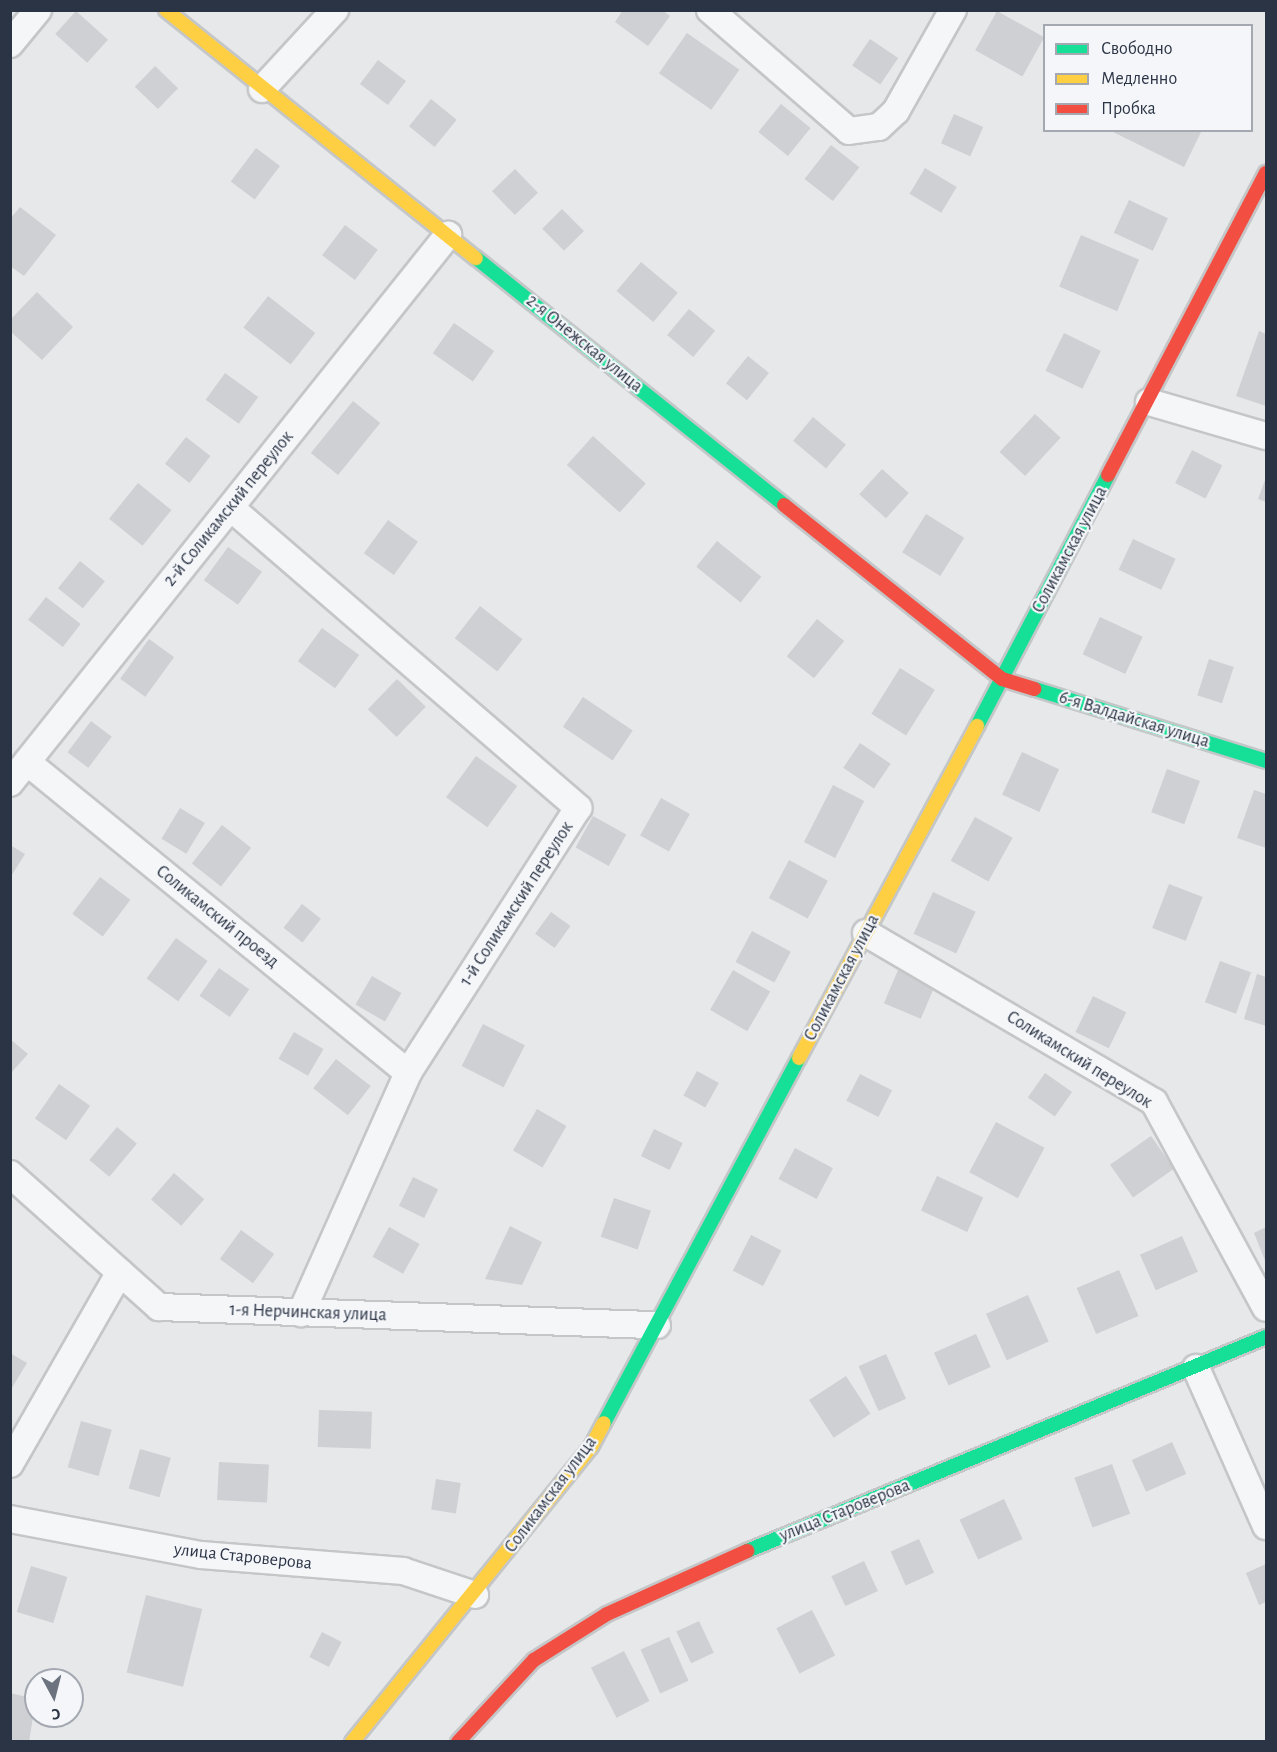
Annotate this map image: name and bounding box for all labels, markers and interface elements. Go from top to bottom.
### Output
legend [1043,24,1253,132]
text: Свободно [1101,40,1173,58]
text: Медленно [1101,70,1177,88]
text: Пробка [1101,100,1156,118]
street label: 2-я Онежская улица [521,290,647,398]
street label: 2-й Соликамский переулок [160,427,298,591]
street label: Соликамская улица [1028,483,1112,617]
street label: 6-я Валдайская улица [1056,687,1212,753]
street label: 1-й Соликамский переулок [456,818,578,990]
street label: Соликамский проезд [151,861,283,973]
street label: Соликамская улица [800,911,884,1045]
street label: Соликамский переулок [1002,1006,1156,1114]
street label: 1-я Нерчинская улица [229,1299,387,1327]
street label: Соликамская улица [500,1433,602,1557]
street label: улица Староверова [777,1475,913,1547]
street label: улица Староверова [173,1539,313,1575]
north arrow [24,1668,84,1728]
text: С [51,1705,61,1722]

